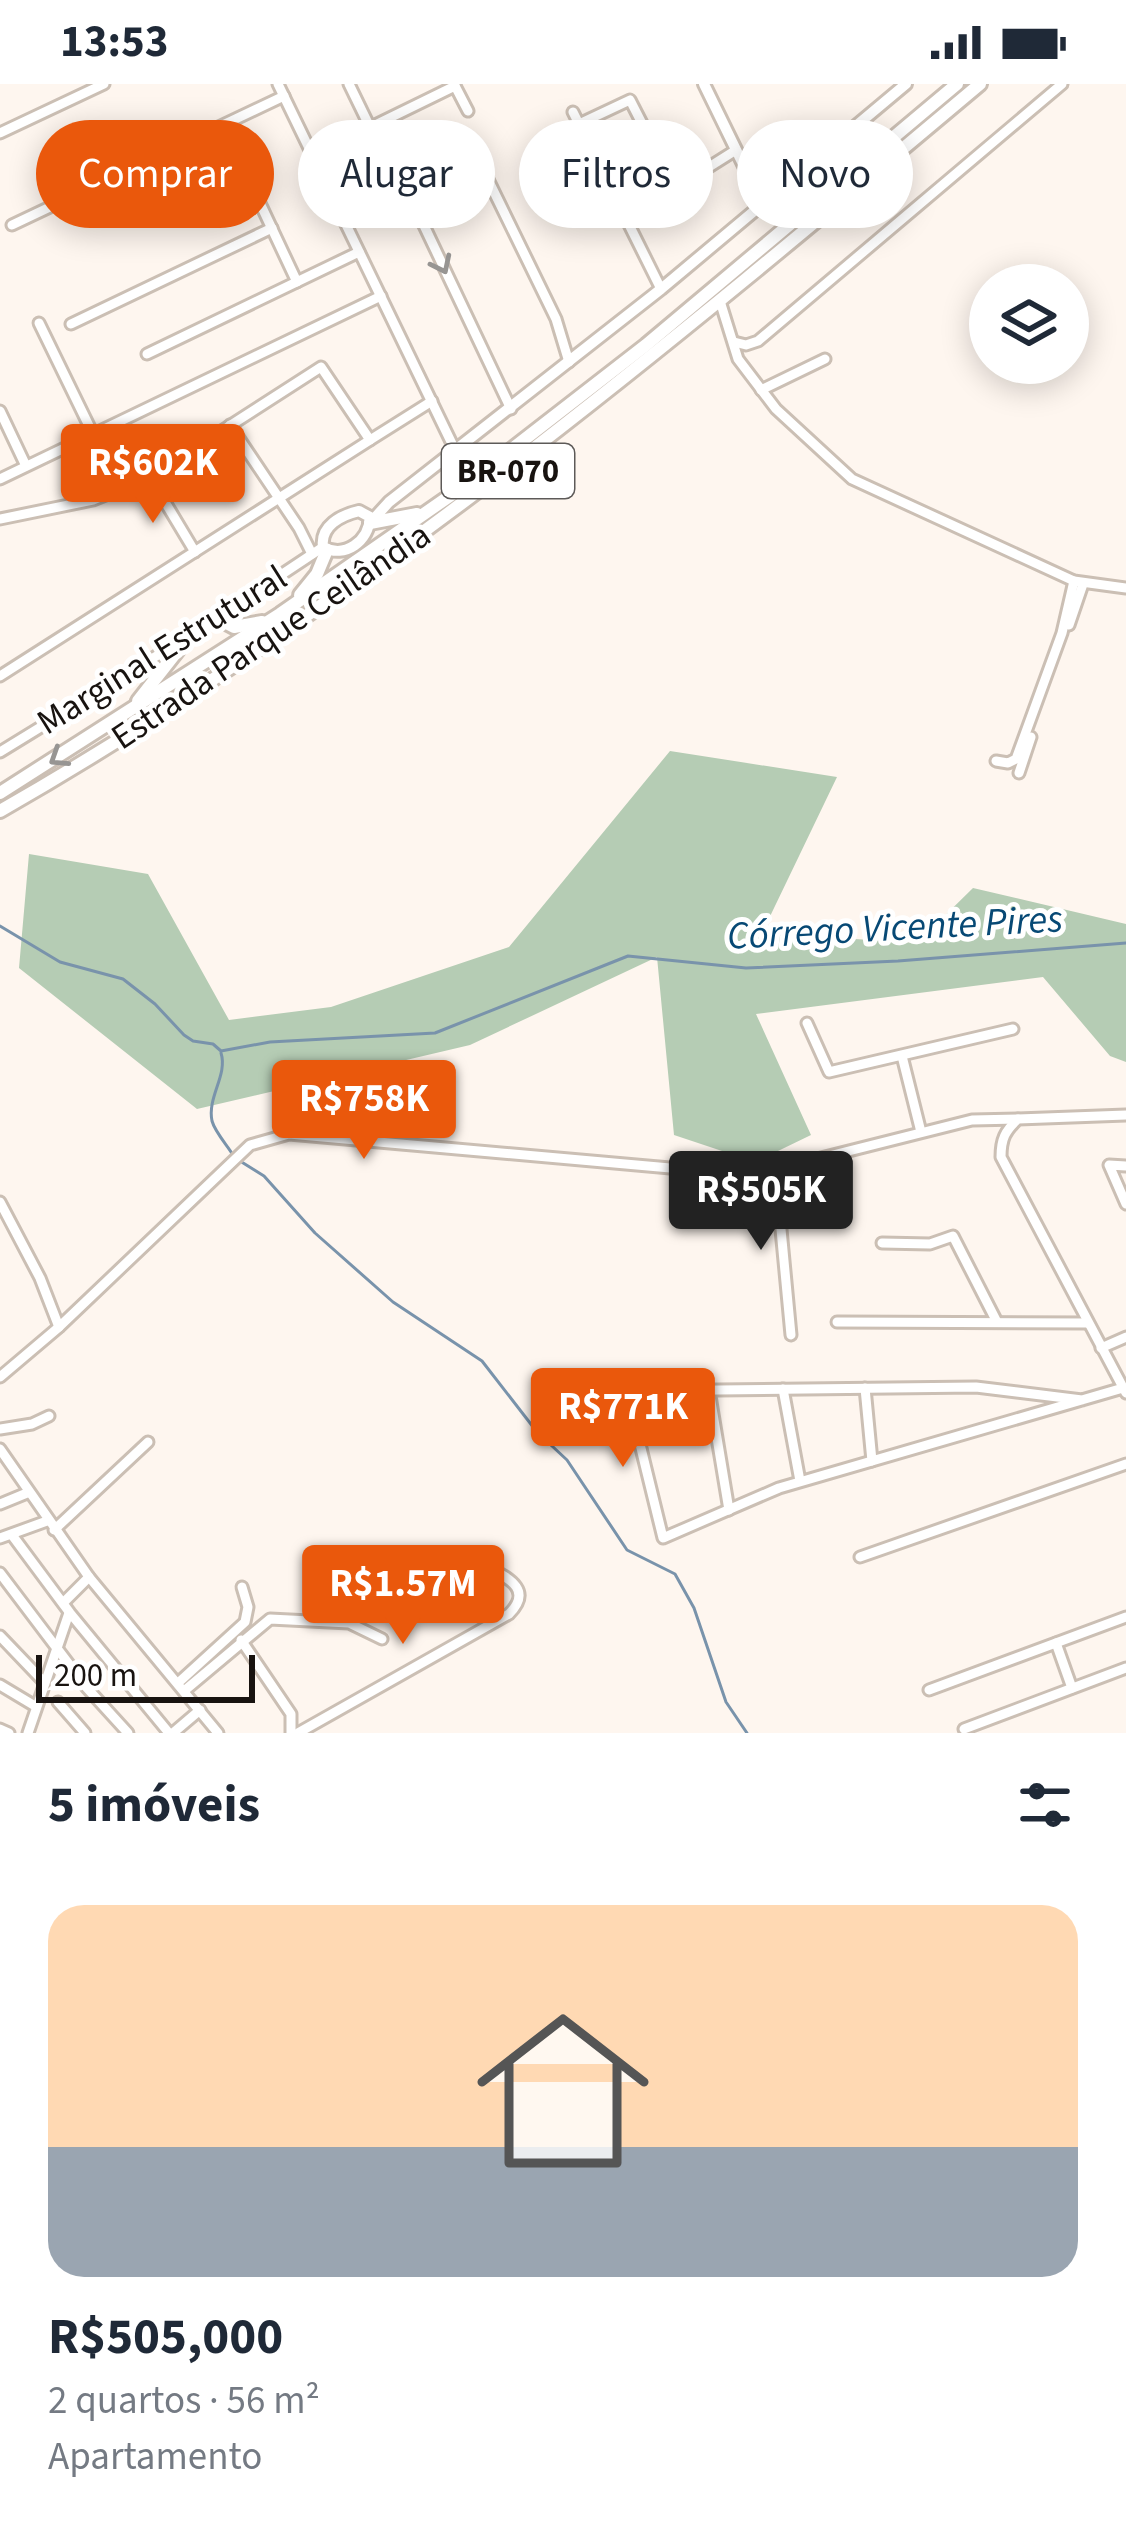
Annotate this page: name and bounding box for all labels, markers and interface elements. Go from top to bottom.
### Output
text: 13:53 [60,10,169,74]
chip: Comprar [36,120,274,228]
chip: Alugar [298,120,495,228]
chip: Filtros [519,120,713,228]
chip: Novo [737,120,913,228]
one-way arrow [428,252,451,274]
map controls [969,264,1089,384]
button: layers [969,264,1089,384]
pin: R$602K [55,424,251,526]
text: R$602K [88,435,218,491]
road number: BR-070 [442,444,574,498]
street label: Estrada Parque Ceilândia [101,510,441,762]
street label: Marginal Estrutural [27,553,297,747]
one-way arrow [49,744,71,767]
water label: Córrego Vicente Pires [726,891,1064,965]
pin: R$758K [266,1060,462,1162]
text: R$758K [299,1071,429,1127]
pin: R$505K [663,1151,859,1253]
text: R$505K [696,1162,826,1218]
pin: R$771K [525,1368,721,1470]
text: R$771K [558,1379,688,1435]
pin: R$1.57M [292,1545,514,1647]
text: R$1.57M [329,1556,477,1612]
scale bar [36,1649,255,1702]
text: 200 m [54,1652,137,1699]
text: 5 imóveis [48,1769,260,1841]
icon: filters [1012,1772,1078,1838]
icon: home [455,1983,671,2199]
text: R$505,000 [48,2301,283,2373]
text: 2 quartos · 56 m² [48,2373,320,2429]
text: Apartamento [48,2429,262,2485]

